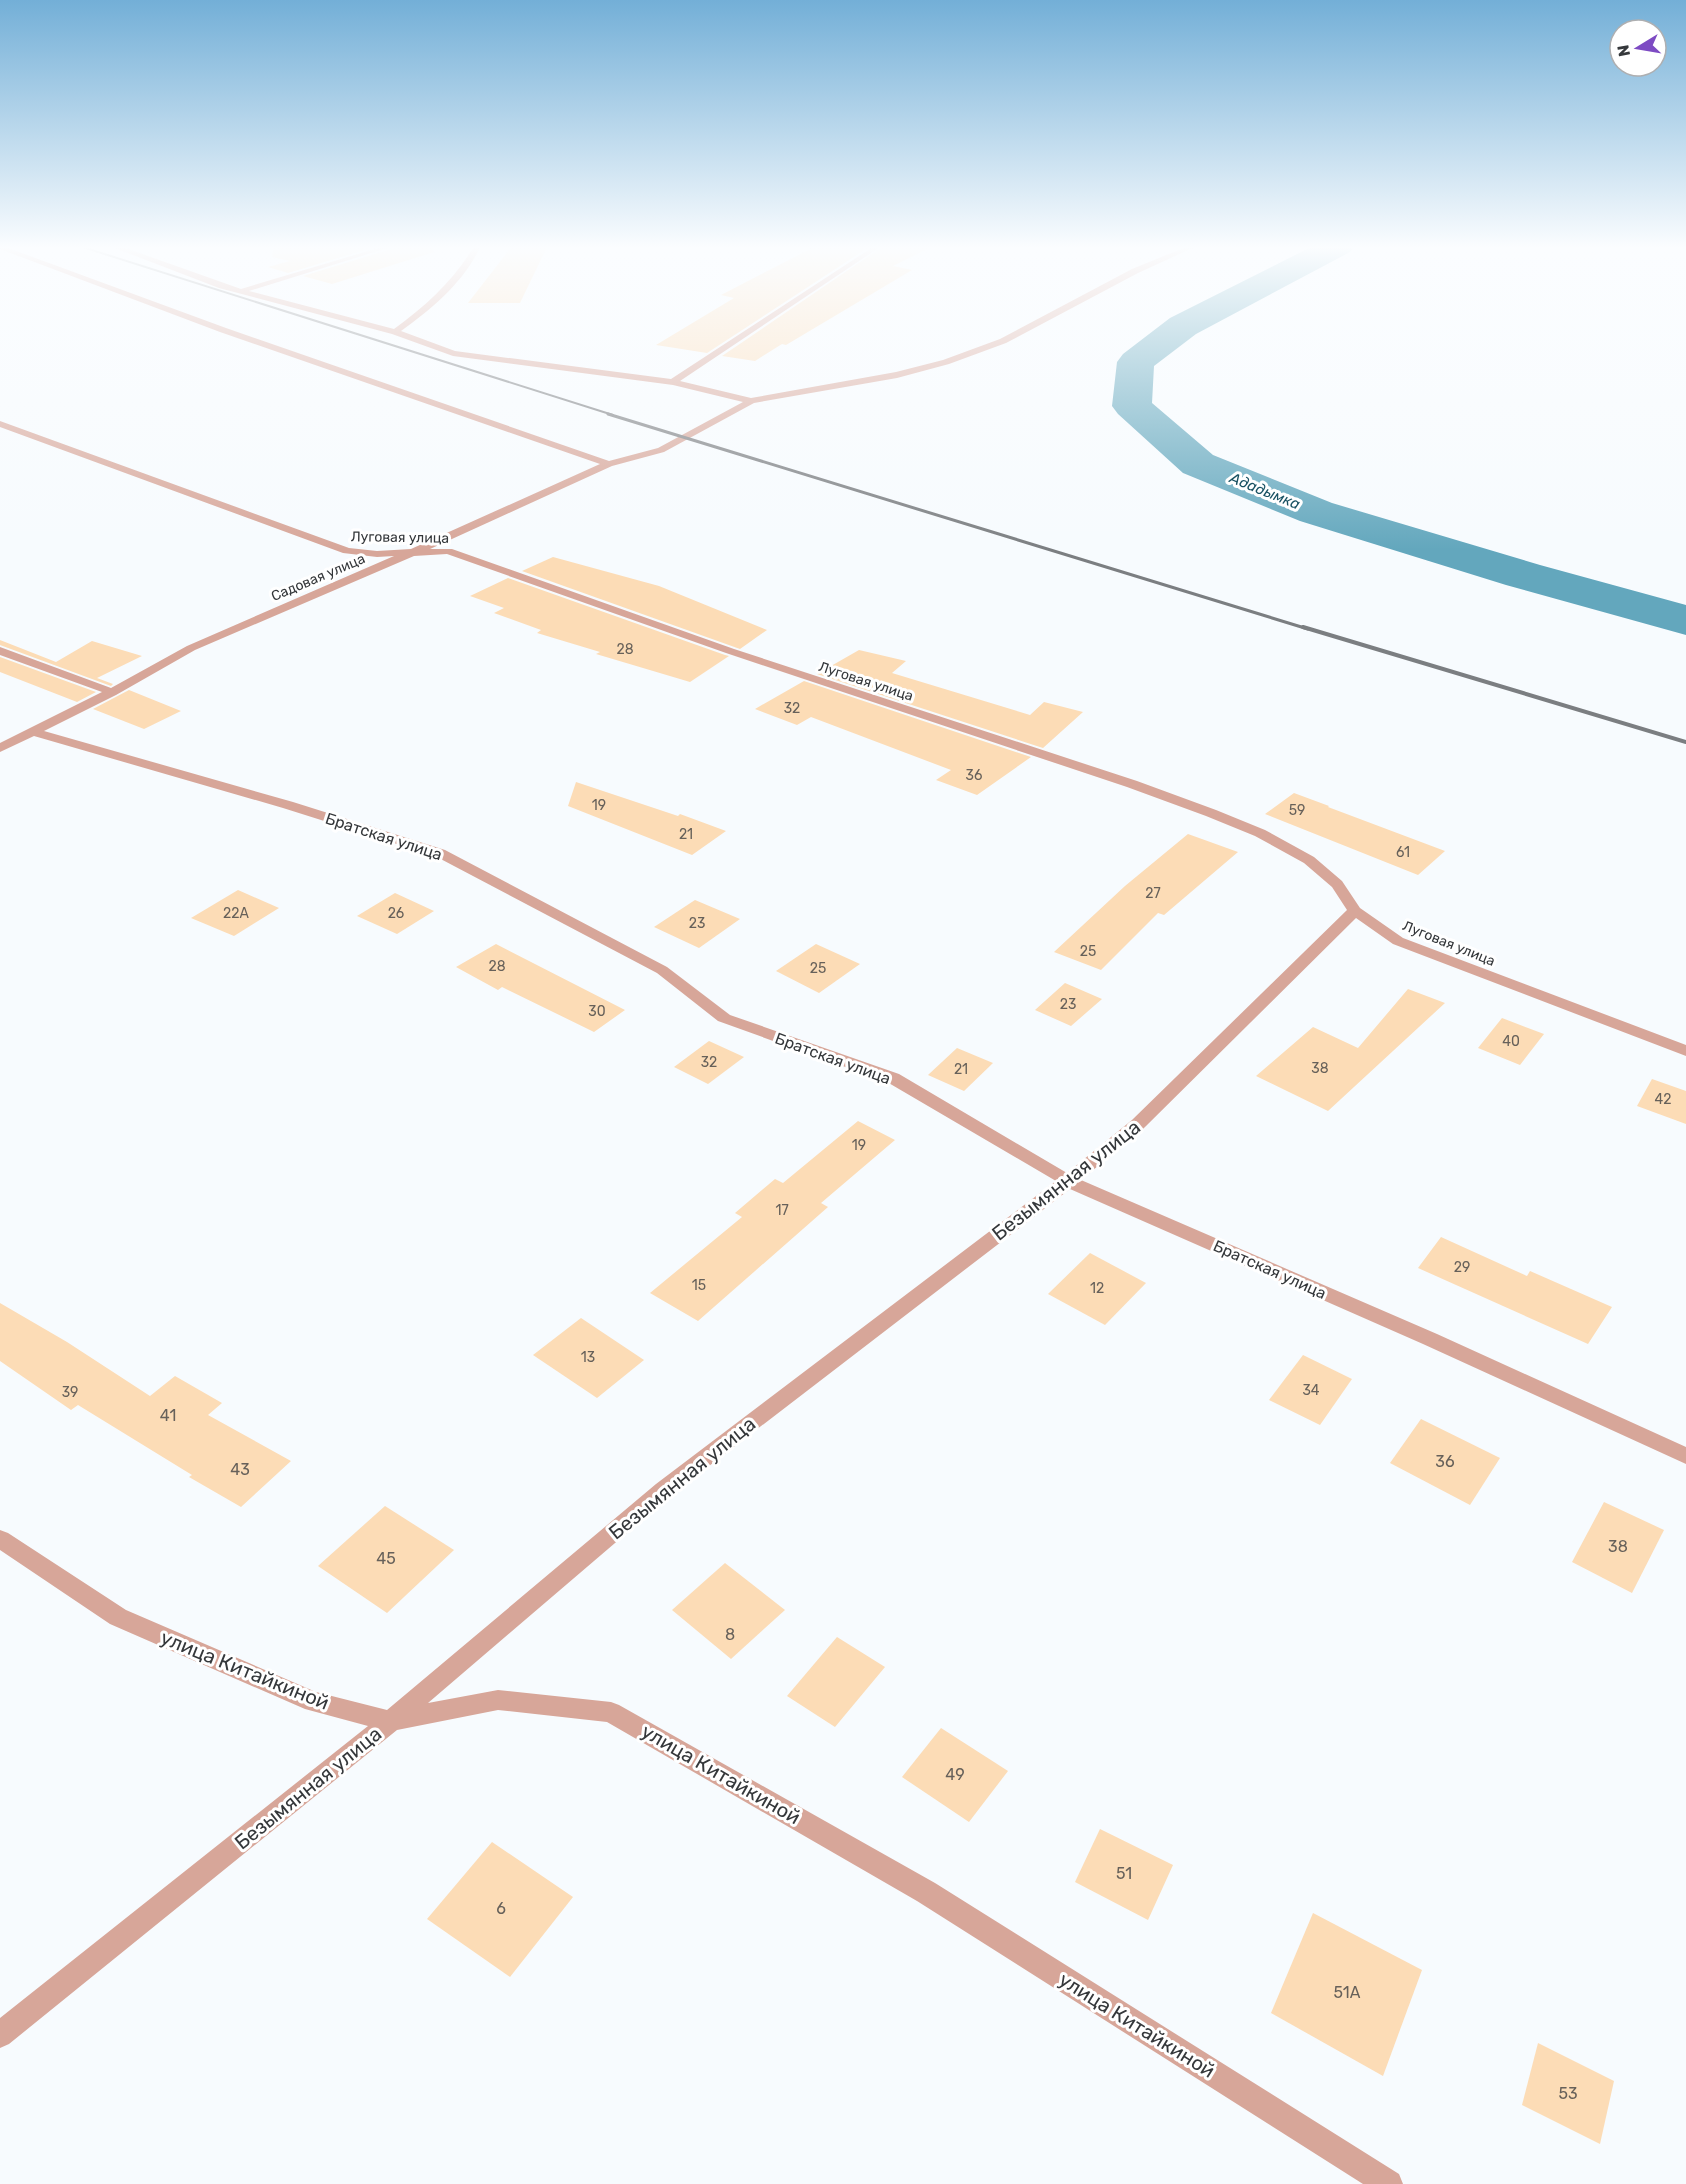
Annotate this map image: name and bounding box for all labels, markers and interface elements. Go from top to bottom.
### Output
north arrow [1608,18,1668,78]
text: N [1613,43,1634,58]
water label: Ададымка [1226,468,1303,513]
street label: Луговая улица [351,528,449,547]
street label: Садовая улица [269,550,368,605]
house number: 28 [616,641,634,658]
street label: Луговая улица [816,658,915,705]
house number: 32 [784,700,800,717]
house number: 36 [966,767,982,784]
house number: 19 [592,797,606,814]
house number: 59 [1289,802,1305,819]
street label: Братская улица [323,809,445,864]
house number: 21 [679,826,693,843]
house number: 61 [1396,844,1410,861]
house number: 27 [1145,885,1161,902]
house number: 22А [223,905,250,922]
house number: 26 [388,905,404,922]
house number: 23 [689,915,705,932]
street label: Луговая улица [1400,917,1498,970]
house number: 25 [1080,943,1096,960]
house number: 28 [488,958,506,975]
house number: 25 [810,960,826,977]
house number: 23 [1060,996,1076,1013]
house number: 30 [588,1003,606,1020]
street label: Братская улица [772,1029,893,1088]
house number: 40 [1502,1033,1520,1050]
house number: 32 [701,1054,717,1071]
house number: 38 [1311,1060,1329,1077]
house number: 21 [954,1061,968,1078]
house number: 42 [1655,1091,1671,1108]
street label: Безымянная улица [987,1115,1145,1245]
house number: 19 [852,1137,866,1154]
house number: 17 [775,1202,789,1219]
street label: Братская улица [1210,1236,1329,1303]
house number: 29 [1454,1259,1470,1276]
house number: 15 [692,1277,706,1294]
house number: 12 [1090,1280,1104,1297]
house number: 13 [581,1349,595,1366]
house number: 34 [1302,1382,1320,1399]
house number: 39 [62,1384,78,1401]
house number: 41 [160,1406,176,1425]
street label: Безымянная улица [604,1412,760,1544]
house number: 36 [1435,1452,1455,1471]
house number: 43 [230,1460,250,1479]
house number: 38 [1608,1537,1628,1556]
house number: 45 [376,1549,396,1568]
street label: улица Китайкиной [157,1625,333,1715]
house number: 8 [725,1625,735,1644]
street label: улица Китайкиной [637,1719,805,1829]
street label: Безымянная улица [230,1722,386,1854]
house number: 49 [945,1765,965,1784]
house number: 51 [1116,1864,1132,1883]
house number: 6 [496,1899,506,1918]
street label: улица Китайкиной [1054,1967,1220,2083]
house number: 51А [1334,1983,1361,2002]
house number: 53 [1558,2084,1578,2103]

